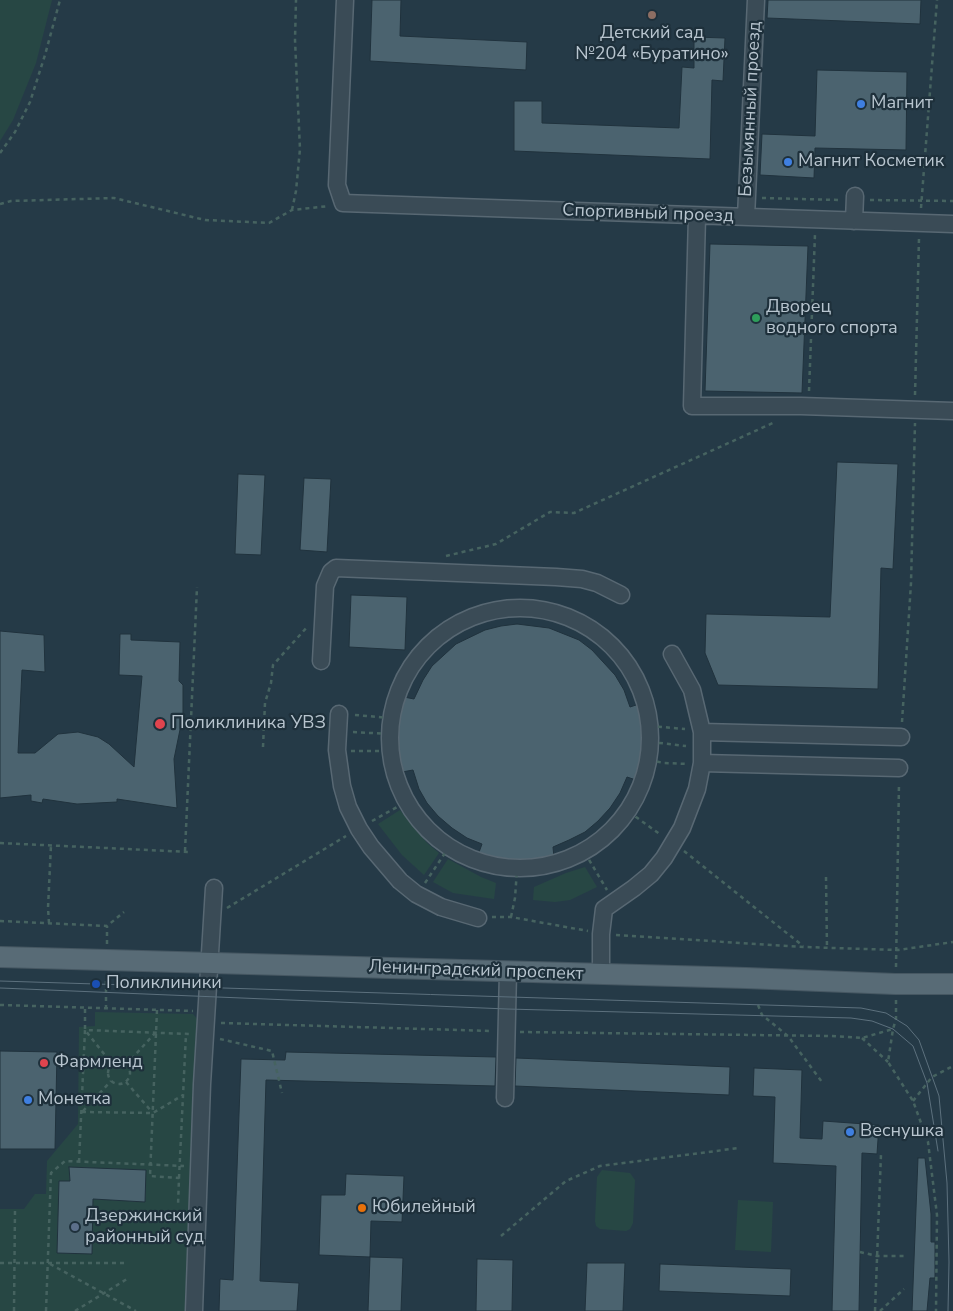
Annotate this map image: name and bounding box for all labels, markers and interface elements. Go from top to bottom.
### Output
marker: Детский сад №204 «Буратино» [646,9,658,21]
street label: Безымянный проезд [736,21,766,197]
place label: Детский сад №204 «Буратино» [575,23,729,66]
place label: Магнит [871,93,933,115]
marker: Магнит [855,98,867,110]
place label: Магнит Косметик [798,151,944,173]
marker: Магнит Косметик [782,156,794,168]
street label: Спортивный проезд [562,200,734,228]
place label: Дворец водного спорта [766,297,898,340]
marker: Дворец водного спорта [750,312,762,324]
place label: Поликлиника УВЗ [171,713,326,735]
marker: Поликлиника УВЗ [153,717,167,731]
street label: Ленинградский проспект [368,956,584,986]
place label: Поликлиники [106,973,222,995]
marker: Поликлиники [90,978,102,990]
place label: Фармленд [54,1052,143,1074]
marker: Фармленд [38,1057,50,1069]
place label: Монетка [38,1089,111,1111]
marker: Монетка [22,1094,34,1106]
place label: Веснушка [860,1121,944,1143]
marker: Веснушка [844,1126,856,1138]
place label: Юбилейный [372,1197,476,1219]
marker: Юбилейный [356,1202,368,1214]
place label: Дзержинский районный суд [85,1206,204,1248]
marker: Дзержинский районный суд [69,1221,81,1233]

